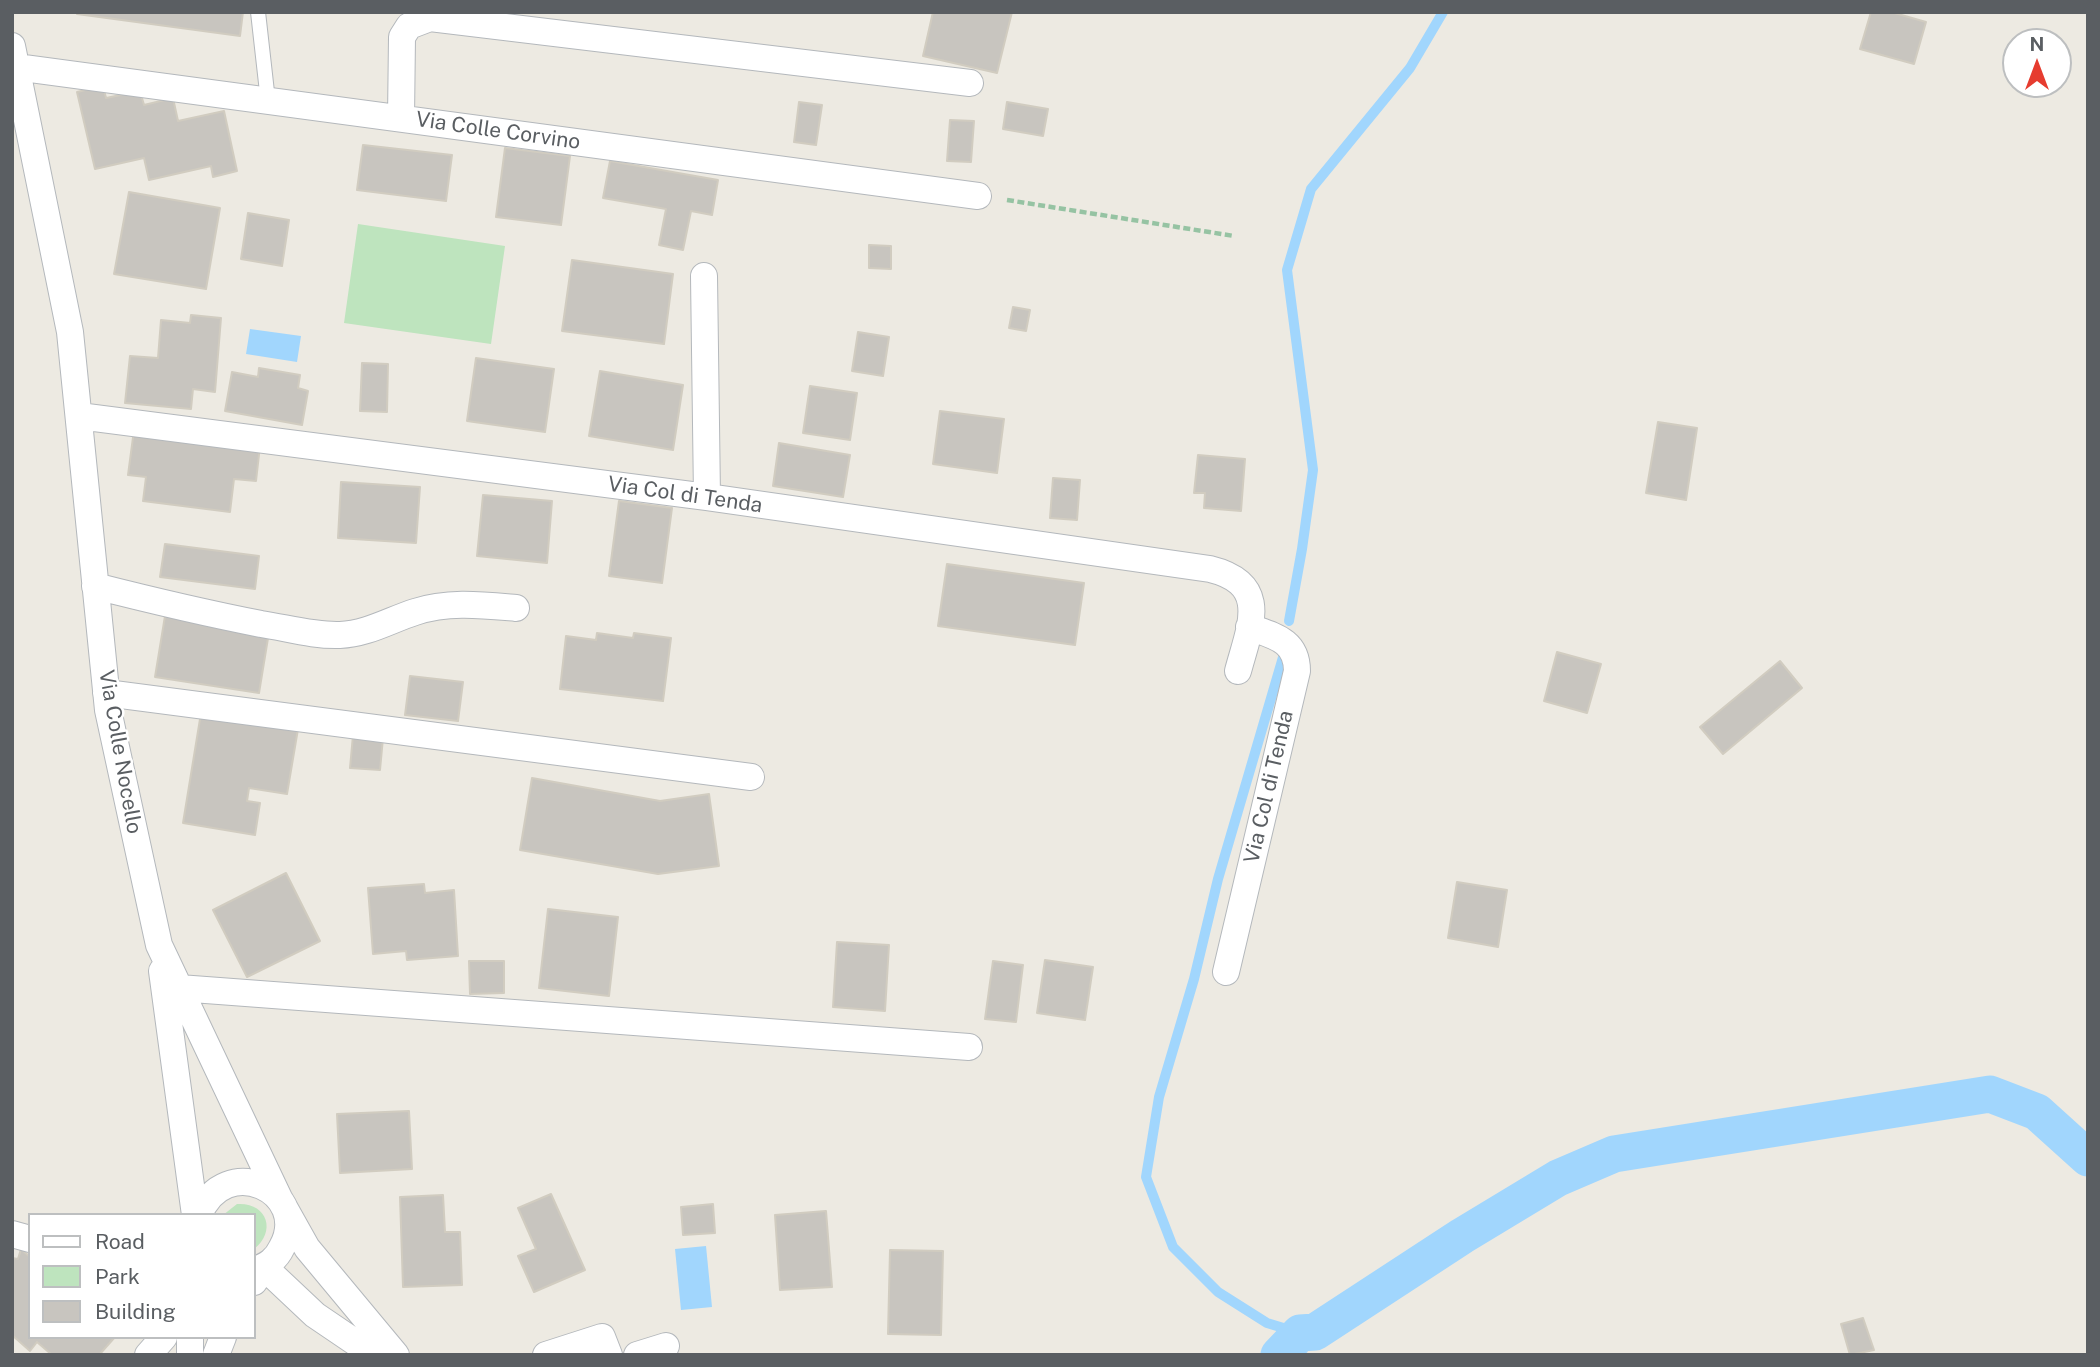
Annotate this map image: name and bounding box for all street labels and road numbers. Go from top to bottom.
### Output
street label: Via Colle Corvino [414,107,582,155]
street label: Via Col di Tenda [606,472,764,518]
street label: Via Colle Nocello [93,668,147,836]
street label: Via Col di Tenda [1239,708,1299,866]

